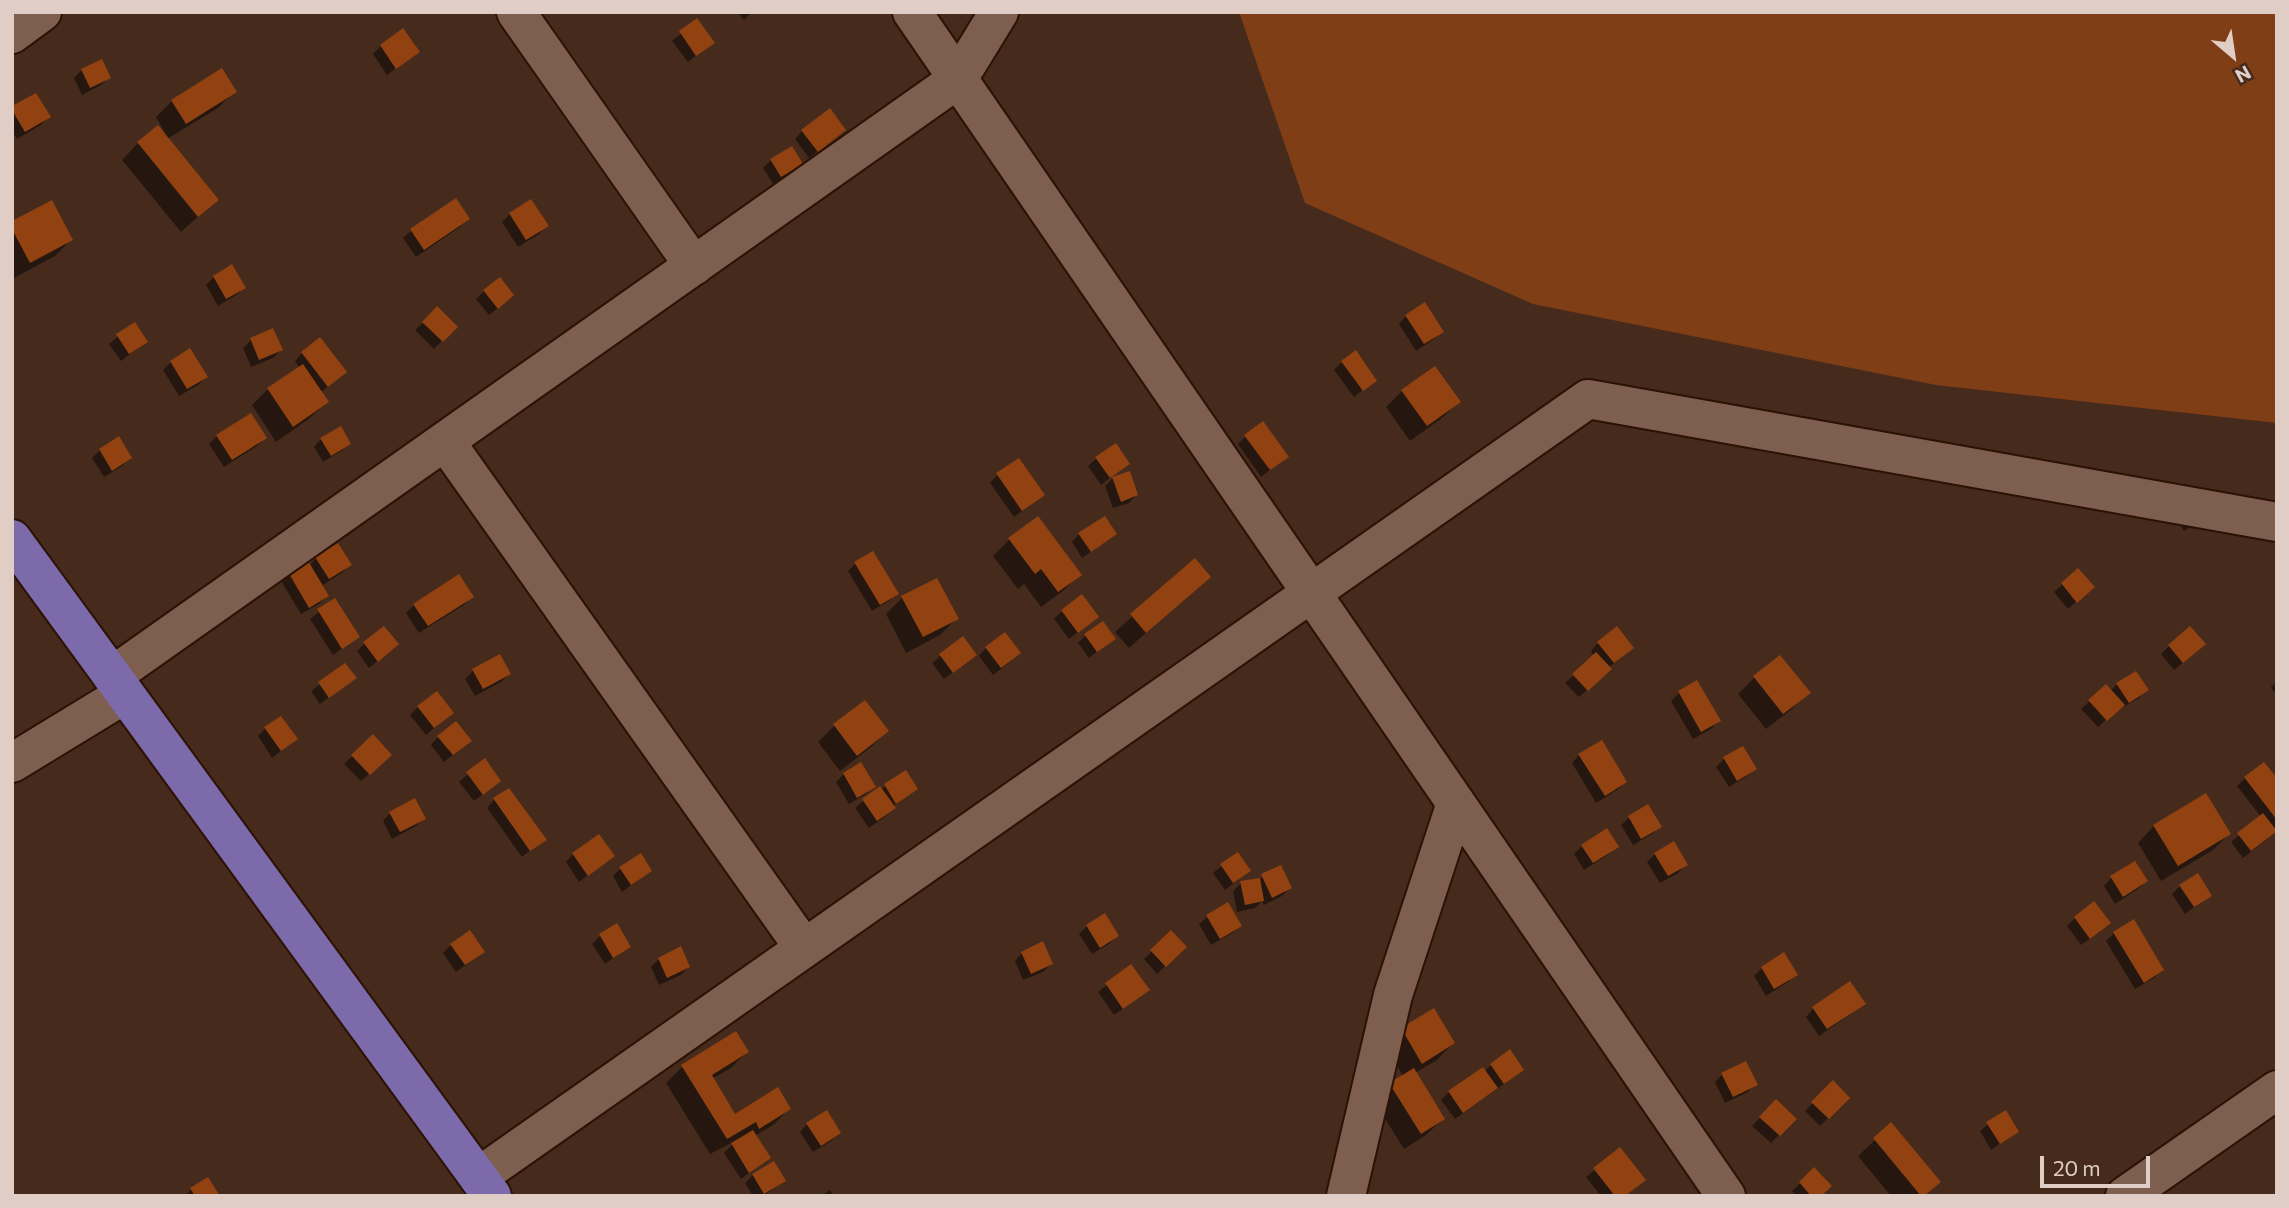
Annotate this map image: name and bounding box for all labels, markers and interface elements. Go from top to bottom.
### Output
north arrow [2198,21,2268,91]
text: N [2232,61,2255,88]
scale bar [2044,1142,2154,1186]
text: 20 m [2053,1155,2101,1180]

